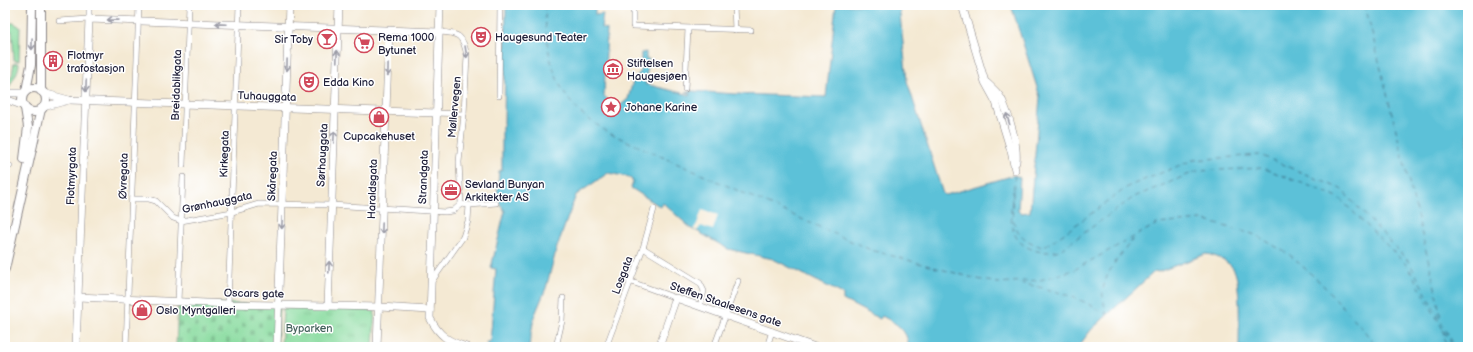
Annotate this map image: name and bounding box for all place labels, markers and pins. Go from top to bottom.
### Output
theatre icon: Haugesund Teater [470,26,492,48]
bar icon: Sir Toby [316,28,338,50]
place label: Rema 1000 Bytunet [378,31,435,57]
place label: Haugesund Teater [495,31,588,44]
supermarket icon: Rema 1000 Bytunet [353,32,375,54]
place label: Sir Toby [274,33,313,46]
place label: Flotmyr trafostasjon [67,49,125,75]
building icon: Flotmyr trafostasjon [42,50,64,72]
place label: Stiftelsen Haugesjøen [627,57,687,83]
museum icon: Stiftelsen Haugesjøen [602,58,624,80]
theatre icon: Edda Kino [298,71,320,93]
place label: Edda Kino [323,76,374,89]
place icon: Johane Karine [600,96,622,118]
place label: Johane Karine [625,101,698,114]
shop icon: Cupcakehuset [368,106,390,128]
place label: Cupcakehuset [343,130,415,143]
place label: Sevland Bunyan Arkitekter AS [465,178,544,204]
office icon: Sevland Bunyan Arkitekter AS [440,179,462,201]
shop icon: Oslo Myntgalleri [131,299,153,321]
place label: Oslo Myntgalleri [156,304,236,317]

